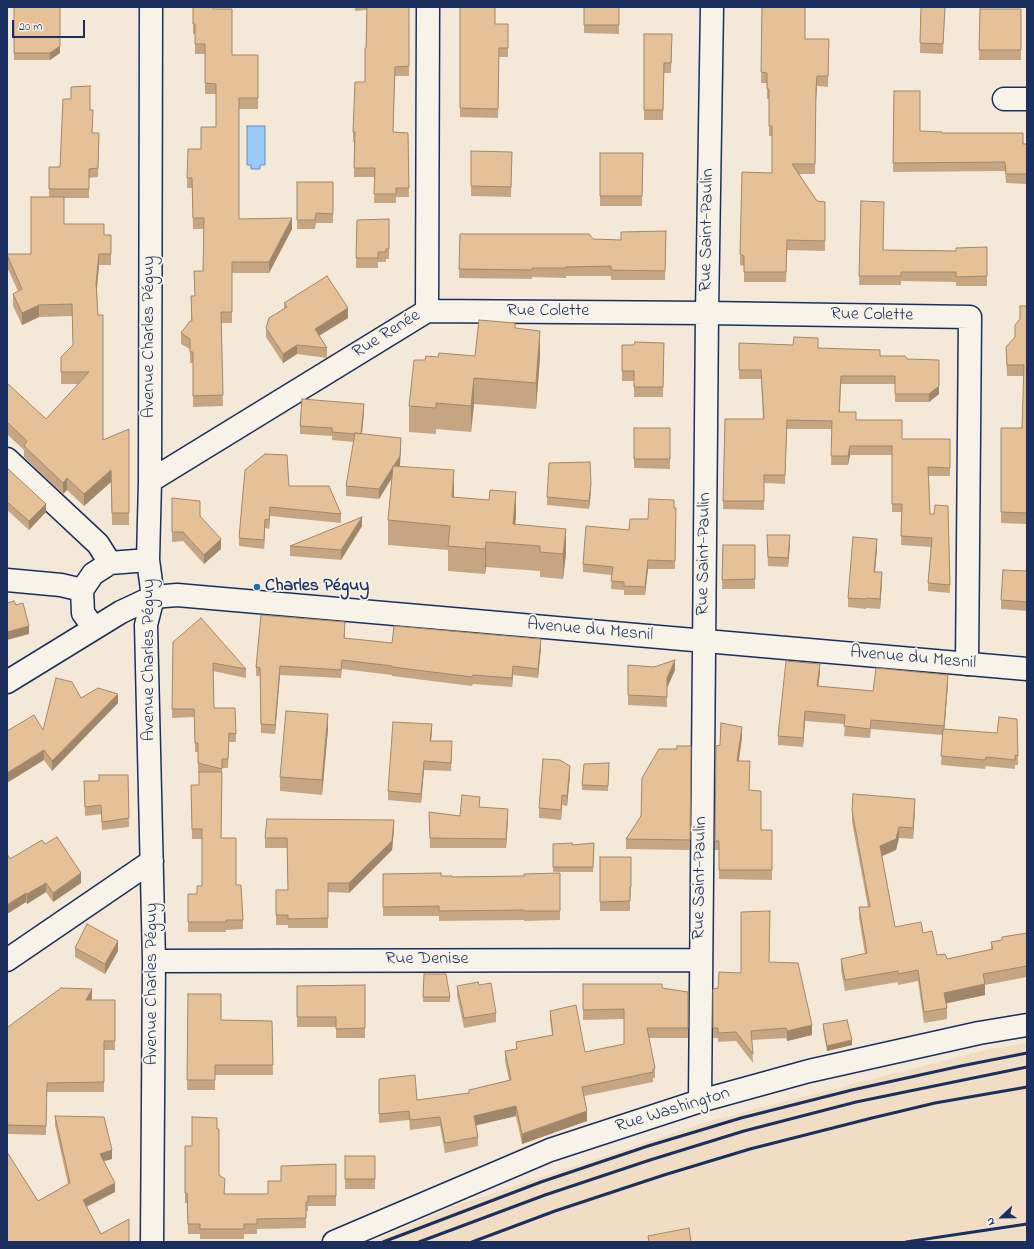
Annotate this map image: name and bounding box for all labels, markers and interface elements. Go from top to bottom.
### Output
scale bar [14,12,87,38]
text: 20 m [19,18,42,36]
street label: Rue Saint-Paulin [696,168,720,292]
street label: Avenue Charles Péguy [139,256,161,418]
street label: Rue Colette [507,301,589,323]
street label: Rue Colette [830,304,914,328]
street label: Rue Renée [349,306,425,364]
street label: Rue Saint-Paulin [693,492,717,616]
place label: Charles Péguy [265,576,369,598]
street label: Avenue Charles Péguy [139,579,161,741]
marker: Charles Péguy [252,582,262,592]
street label: Avenue du Mesnil [526,615,654,647]
street label: Avenue du Mesnil [849,643,977,675]
street label: Rue Saint-Paulin [689,816,713,940]
street label: Avenue Charles Péguy [142,903,164,1065]
street label: Rue Denise [385,949,469,971]
street label: Rue Washington [613,1083,733,1139]
north arrow [982,1197,1022,1237]
text: N [982,1215,1000,1228]

